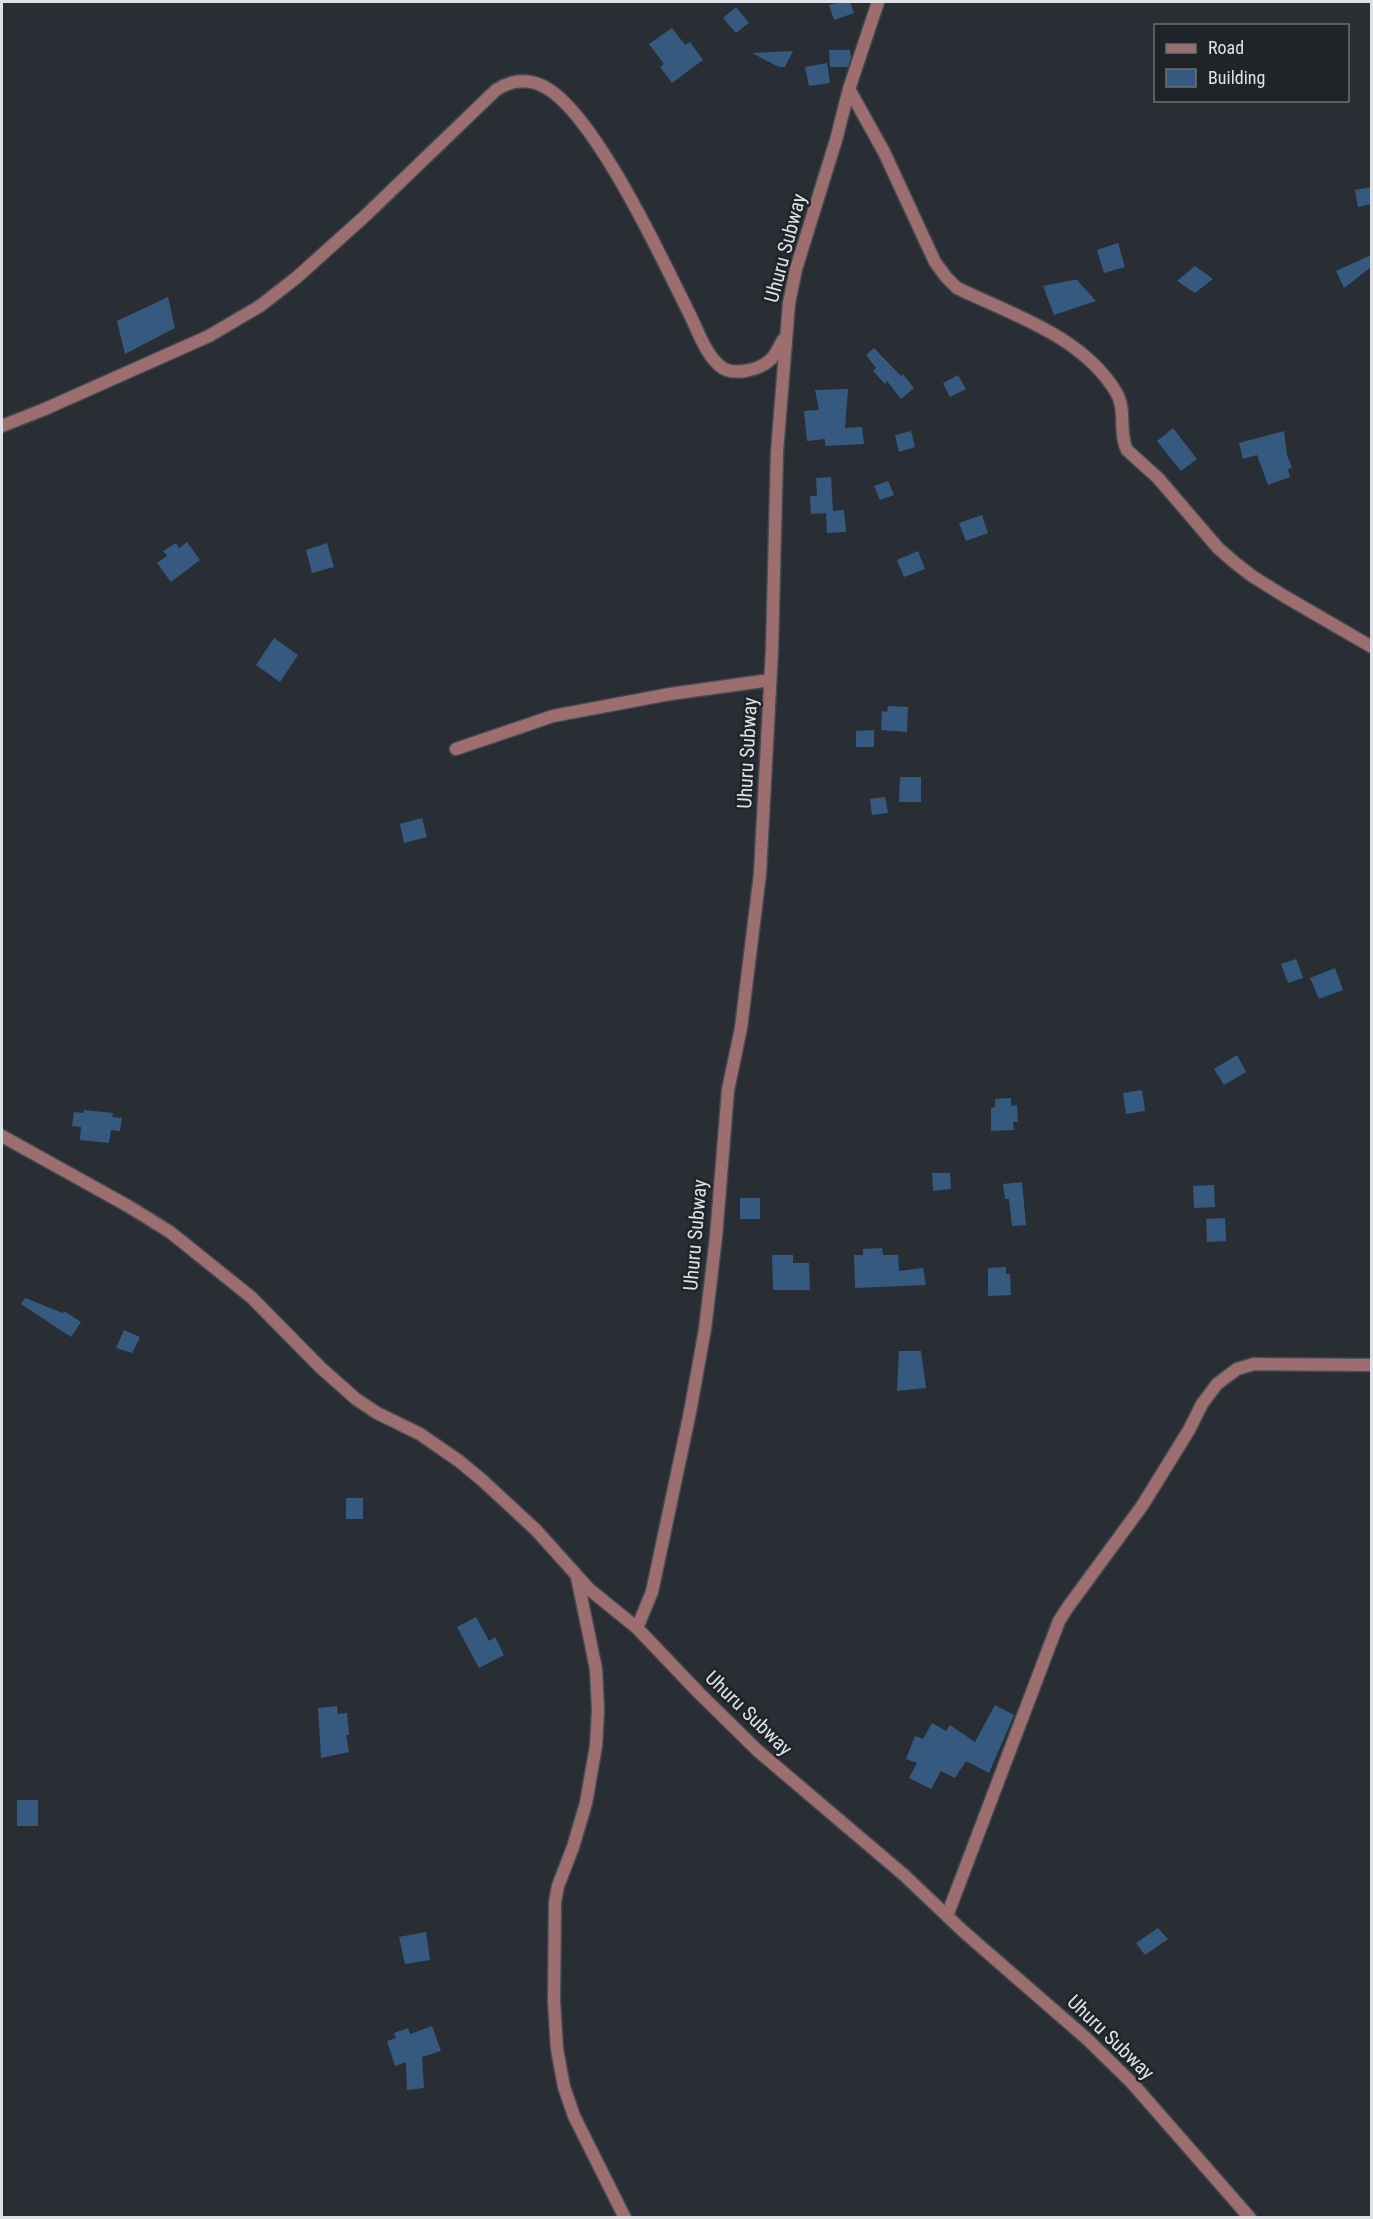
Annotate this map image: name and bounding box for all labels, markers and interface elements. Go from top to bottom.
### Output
legend [1154,24,1349,102]
text: Road [1208,37,1244,58]
text: Building [1208,67,1265,88]
street label: Uhuru Subway [759,191,811,305]
street label: Uhuru Subway [732,697,762,809]
street label: Uhuru Subway [678,1178,712,1292]
street label: Uhuru Subway [701,1666,797,1760]
street label: Uhuru Subway [1063,1990,1159,2084]

